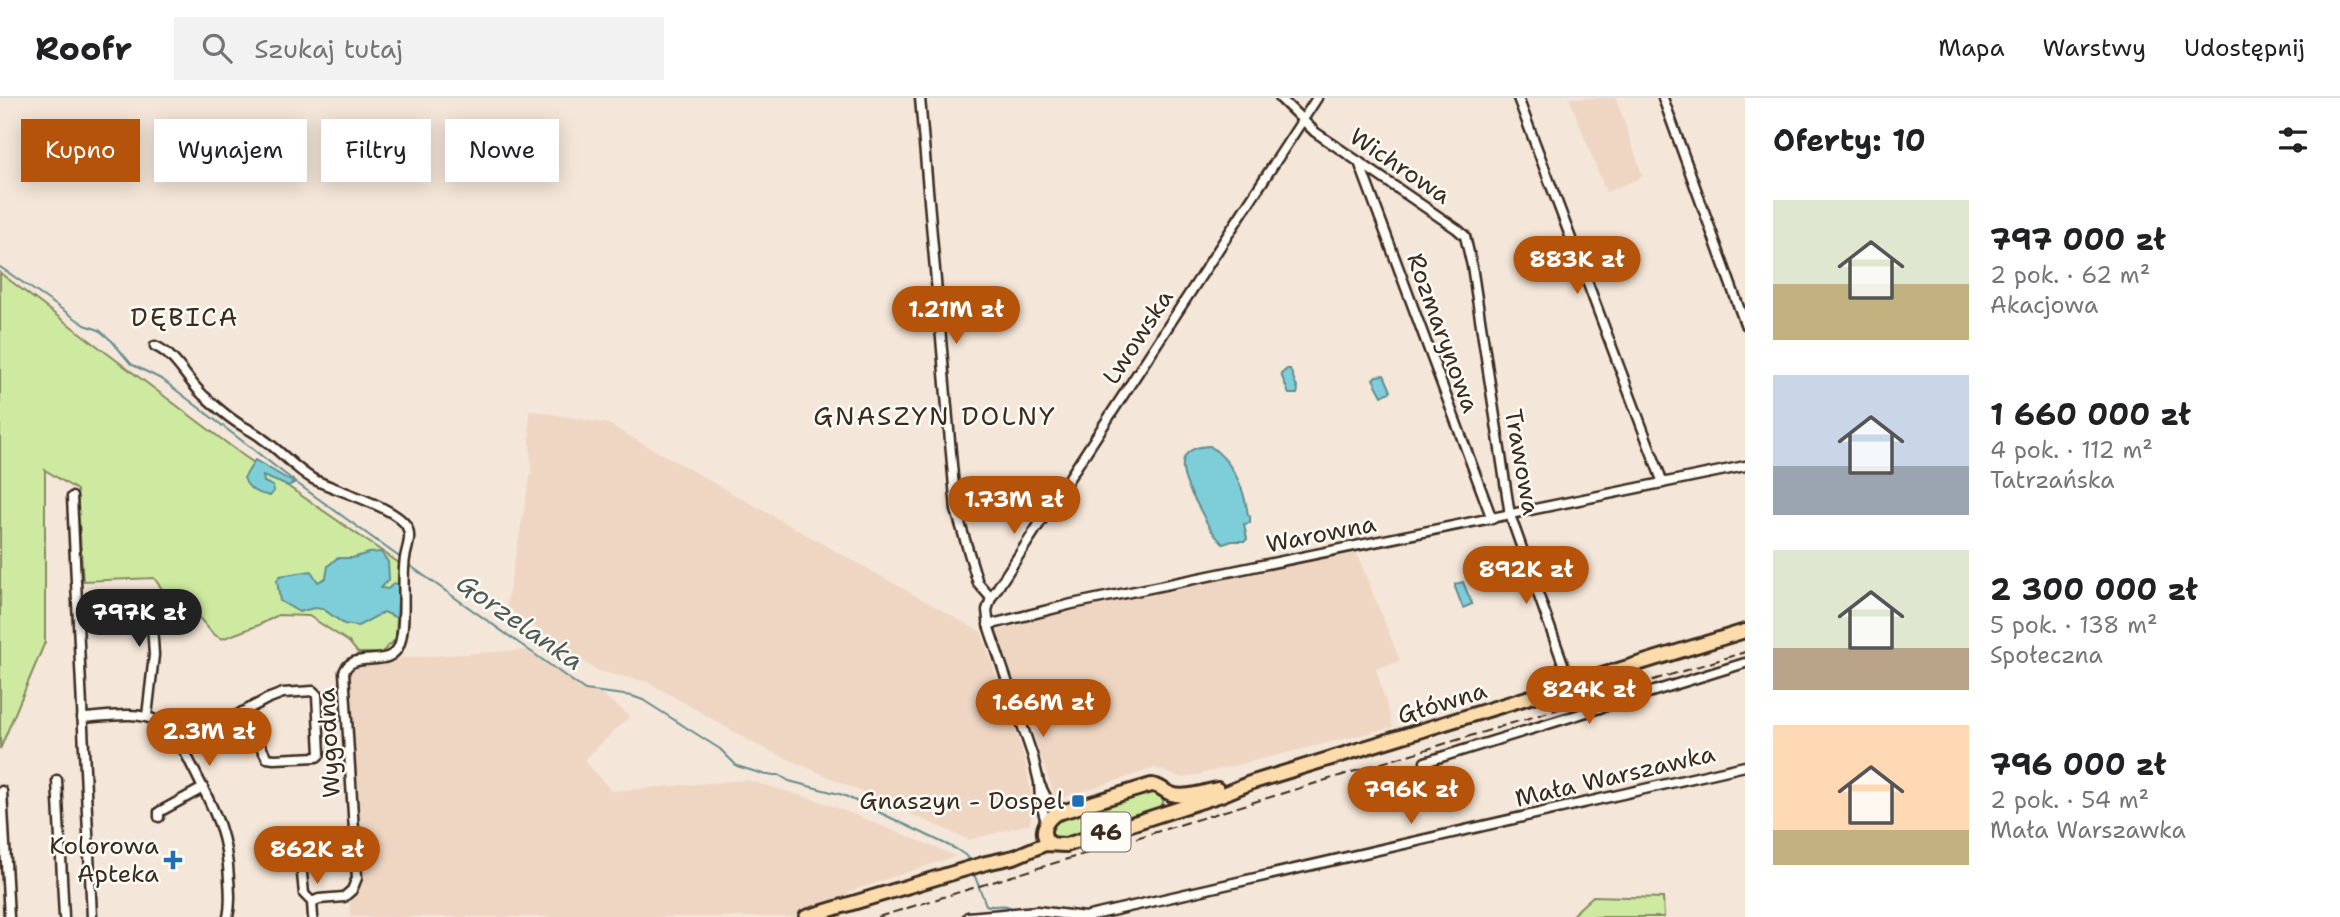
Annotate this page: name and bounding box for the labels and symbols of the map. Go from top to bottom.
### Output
street label: Wichrowa [1343,120,1457,212]
pin: 883K zł [1512,236,1642,296]
street label: Rozmarynowa [1399,249,1487,417]
street label: Lwowska [1095,283,1181,391]
pin: 1.21M zł [884,286,1028,346]
district label: DĘBICA [131,299,239,334]
district label: GNASZYN DOLNY [813,398,1057,433]
street label: Trawowa [1497,406,1547,518]
pin: 1.73M zł [942,476,1086,536]
street label: Warowna [1263,508,1379,560]
pin: 892K zł [1461,546,1591,606]
water label: Gorzelanka [450,565,591,678]
pin: 797K zł [74,589,204,649]
pin: 824K zł [1524,666,1654,726]
street label: Główna [1393,674,1491,732]
pin: 1.66M zł [971,680,1115,739]
street label: Wygodna [310,687,348,799]
pin: 2.3M zł [144,708,274,768]
street label: Mała Warszawka [1512,737,1718,815]
pin: 796K zł [1346,766,1476,826]
place label: Gnaszyn - Dospel [859,785,1065,817]
marker: Gnaszyn - Dospel [1070,793,1086,809]
road number: 46 [1082,812,1130,852]
pin: 862K zł [252,826,382,886]
place label: Kolorowa Apteka [49,830,159,890]
marker: Kolorowa Apteka [165,852,181,868]

